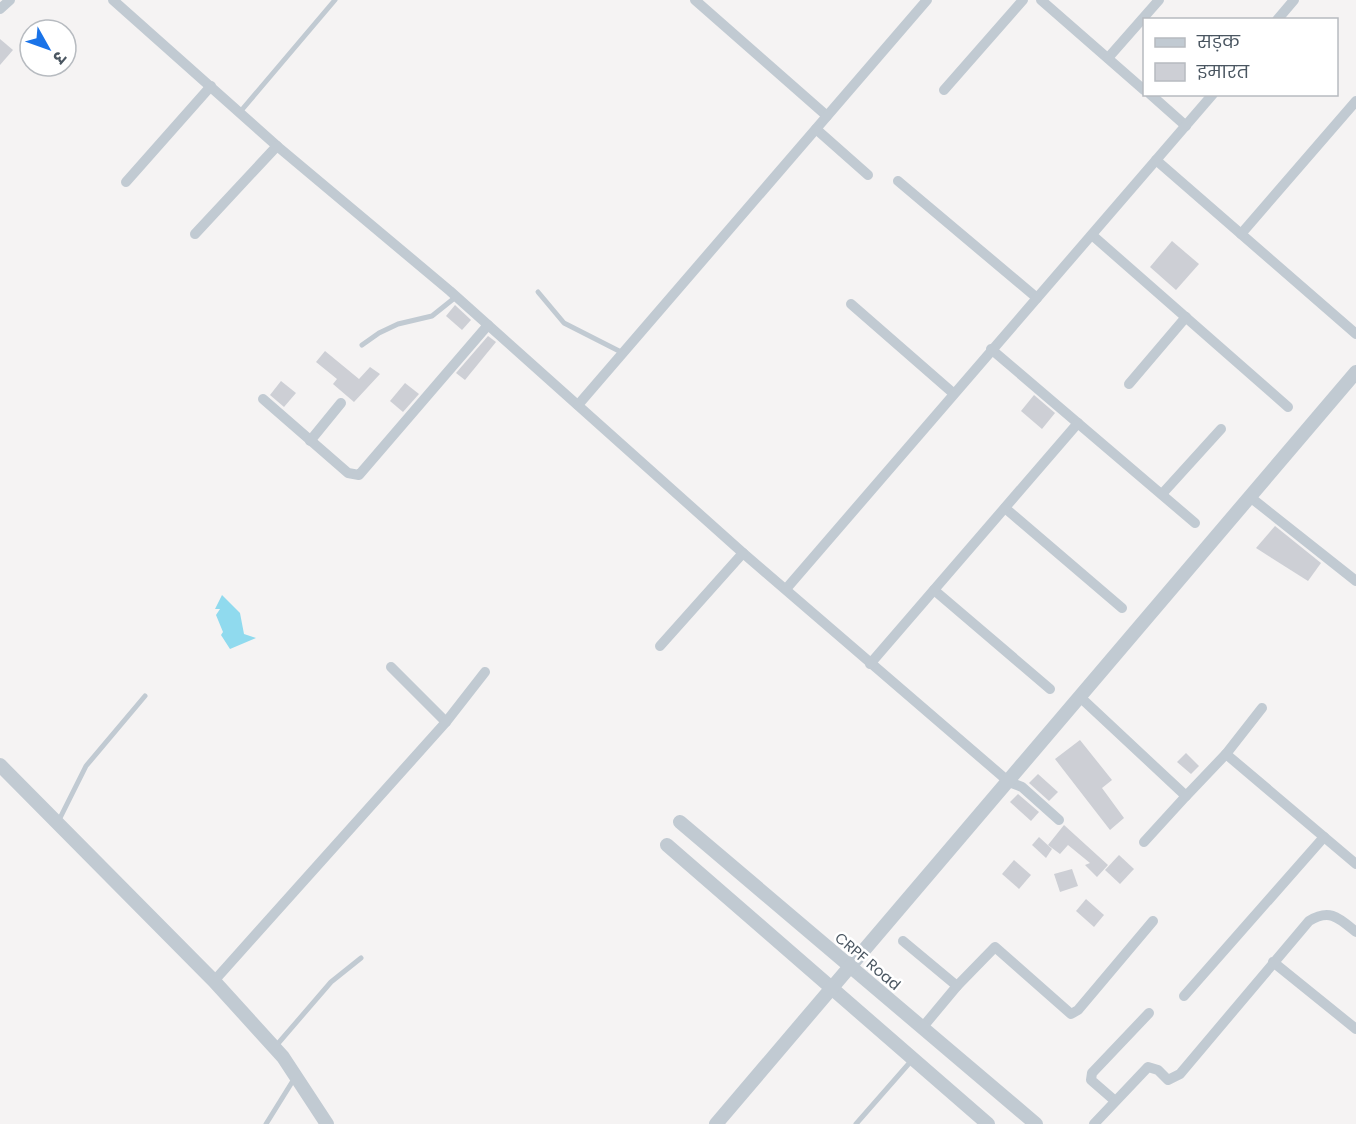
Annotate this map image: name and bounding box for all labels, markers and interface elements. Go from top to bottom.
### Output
north arrow [18,18,78,78]
legend [1143,18,1338,96]
text: सड़क [1196,29,1241,54]
text: उ [47,46,71,69]
text: इमारत [1196,59,1250,84]
street label: CRPF Road [831,927,905,995]

